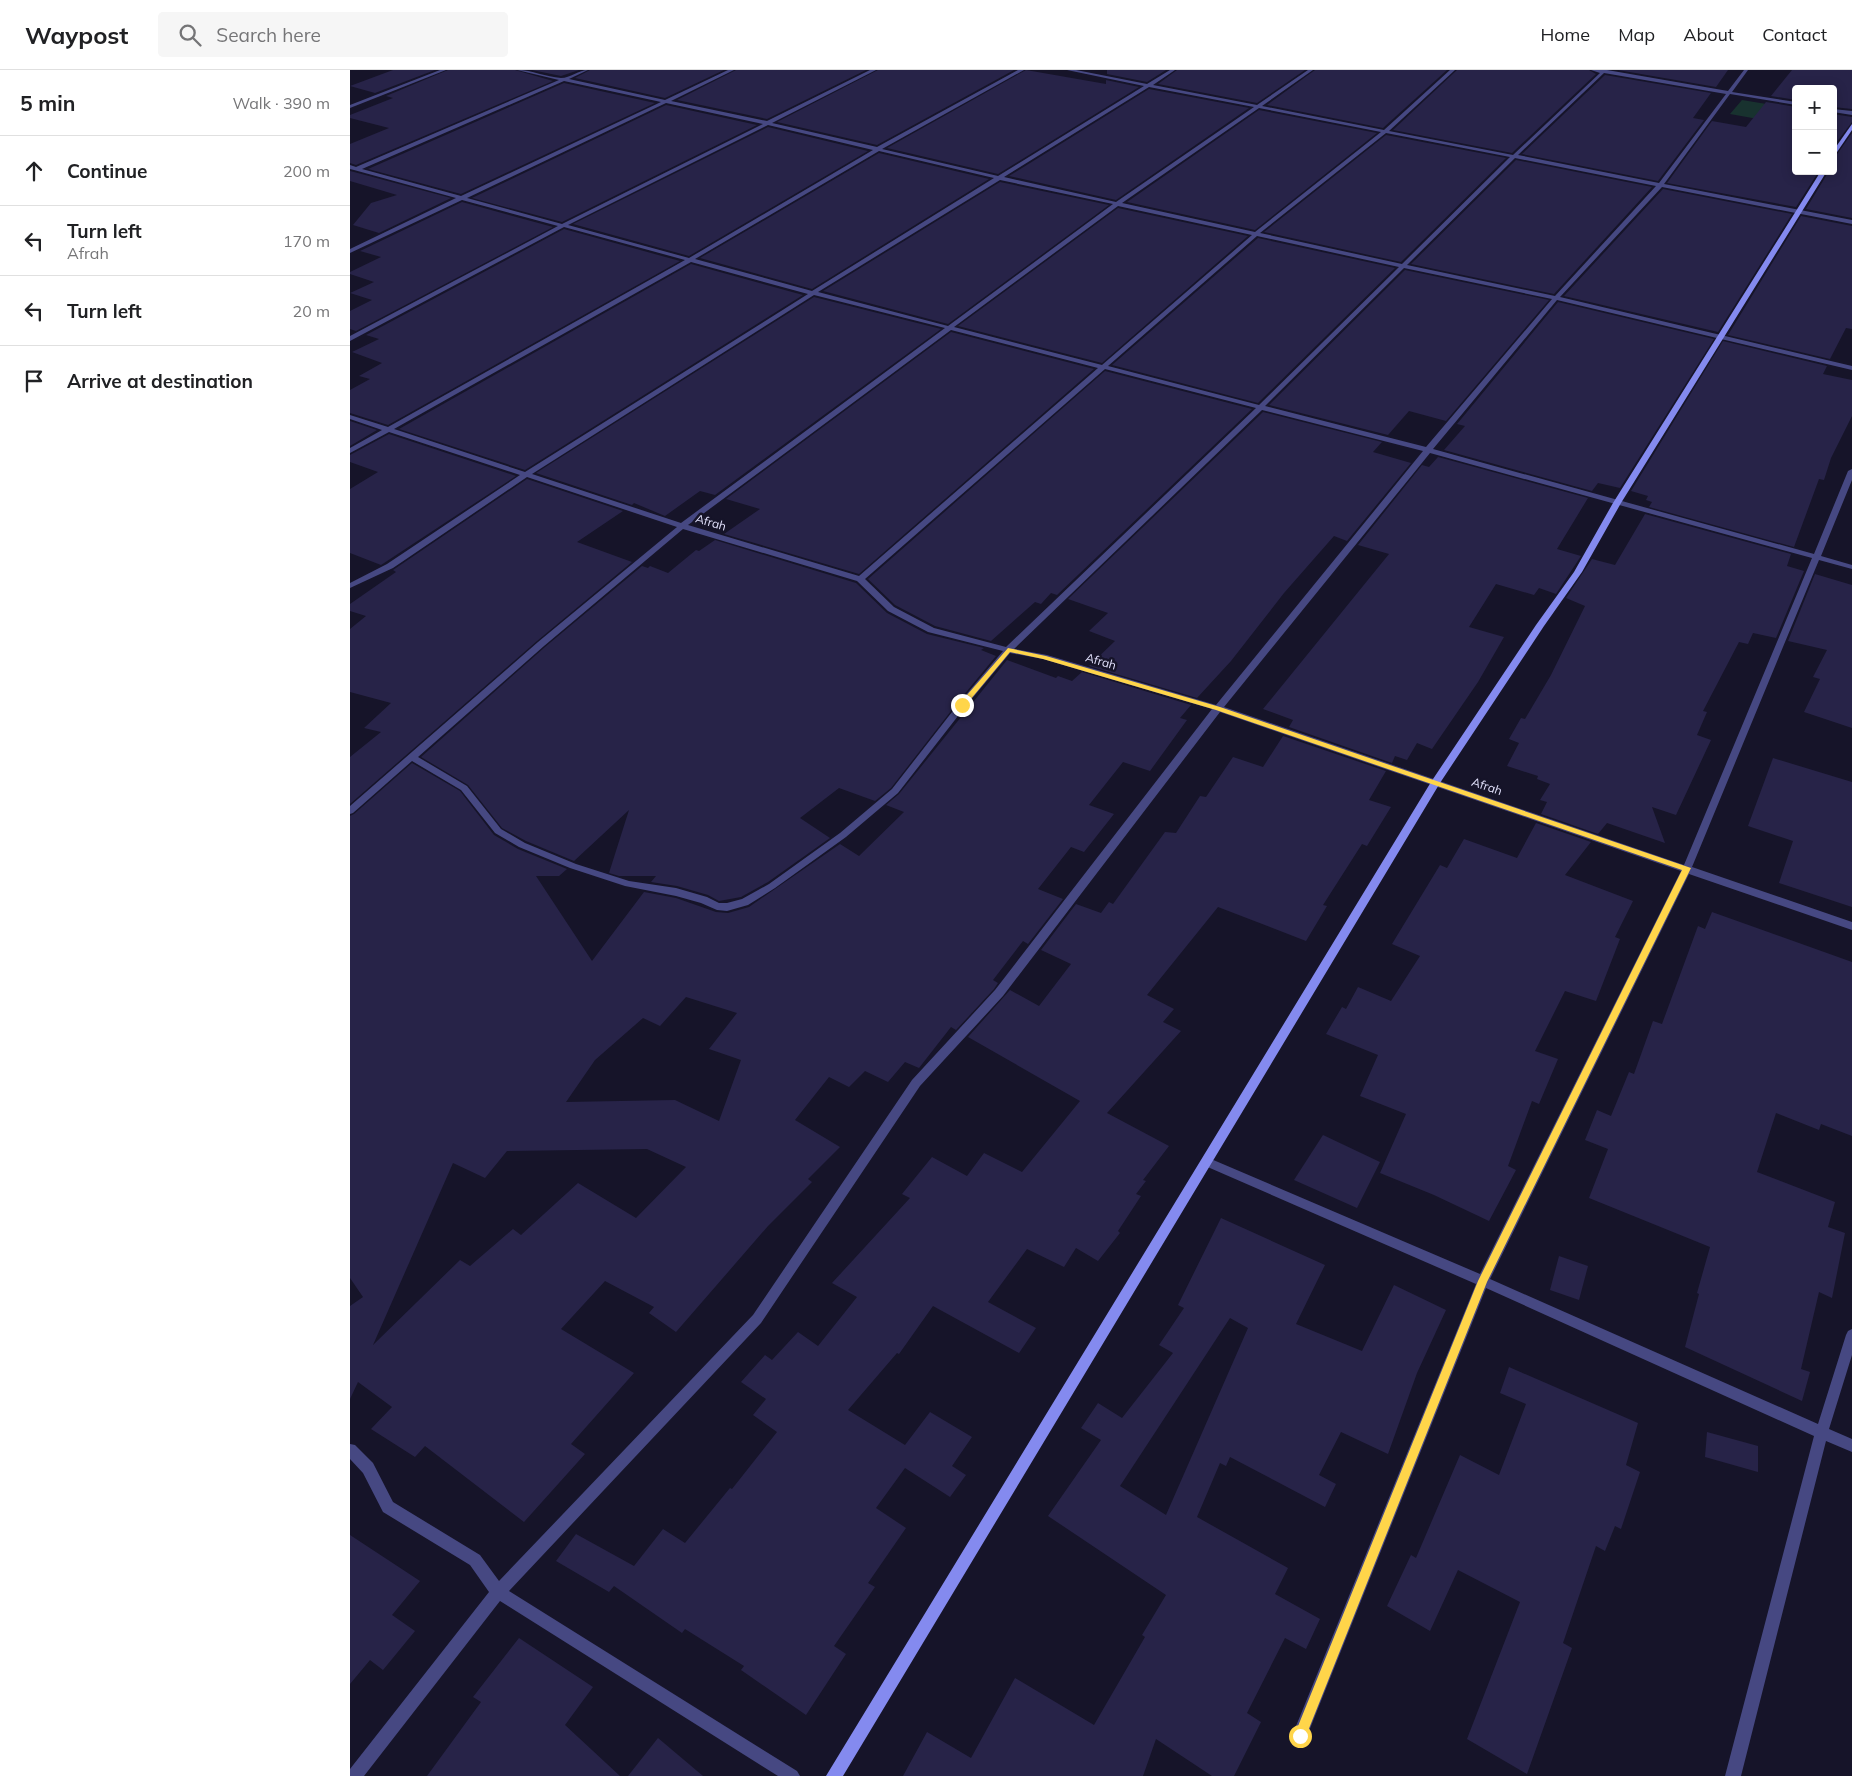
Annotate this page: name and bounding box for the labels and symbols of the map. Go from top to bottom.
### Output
street label: Afrah [694,510,728,534]
street label: Afrah [1084,649,1118,673]
route end [951,694,974,717]
street label: Afrah [1470,774,1504,798]
route start [1289,1725,1312,1748]

